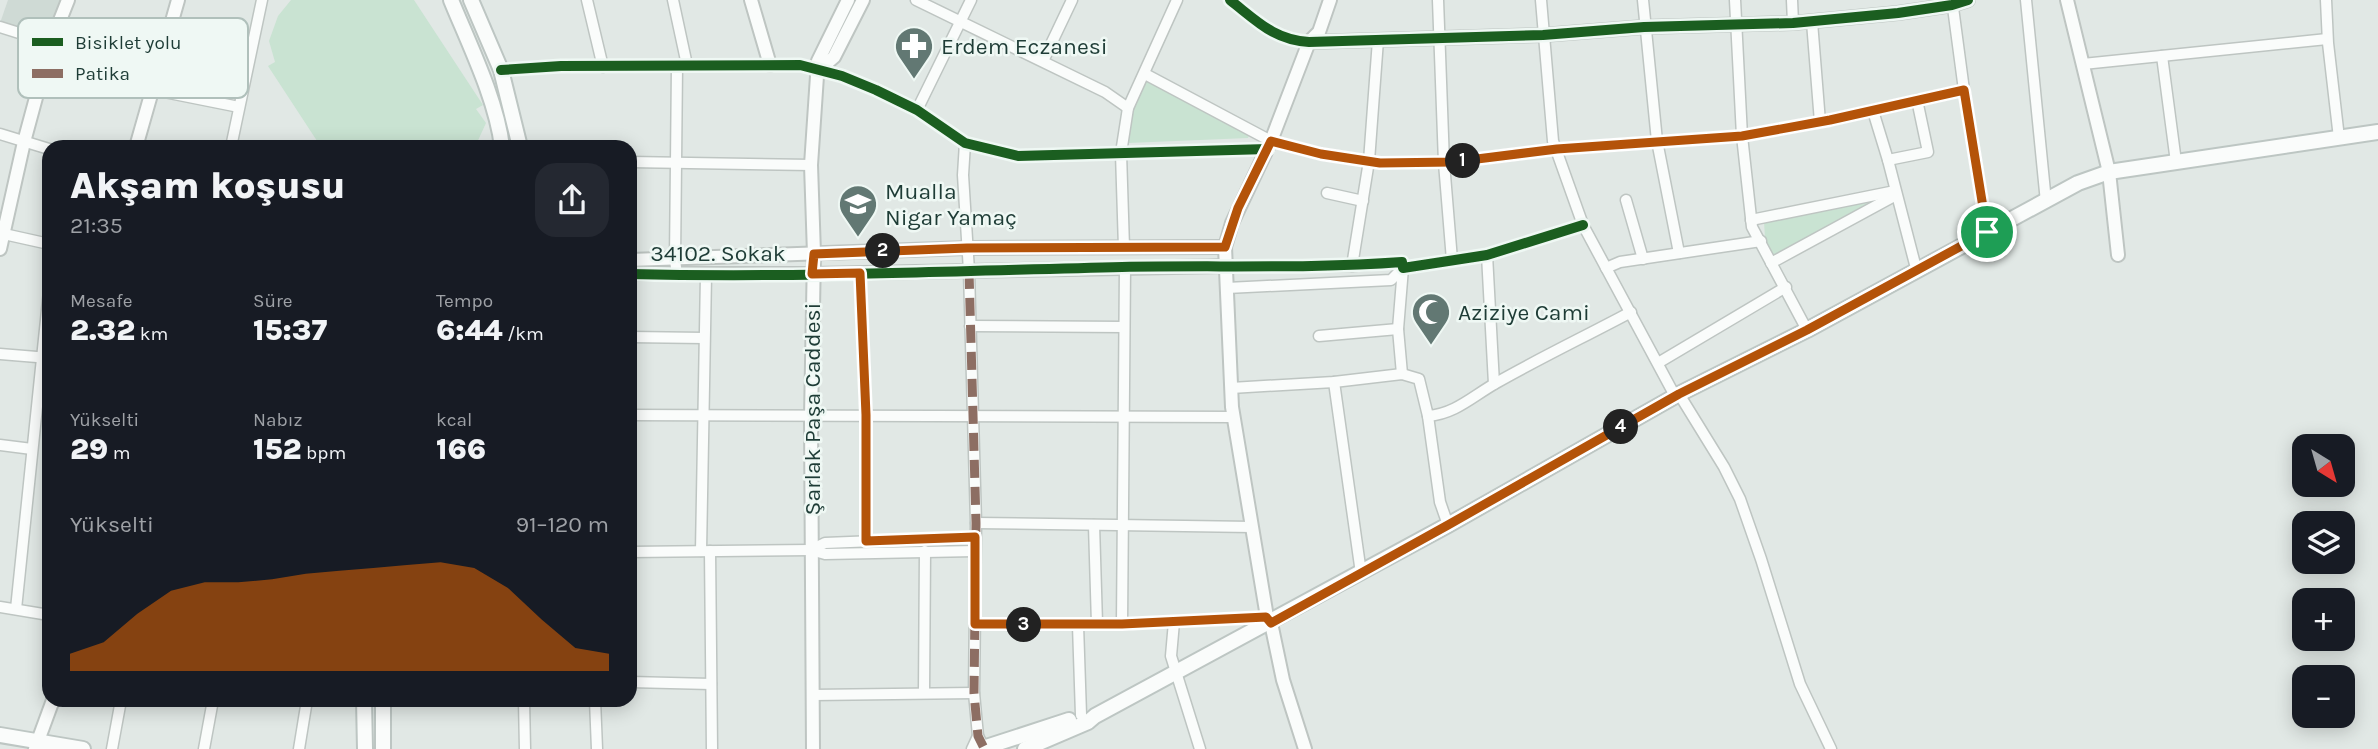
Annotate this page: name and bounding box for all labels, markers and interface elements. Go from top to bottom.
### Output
legend [18,18,248,98]
pharmacy icon: Erdem Eczanesi [893,25,935,80]
text: Bisiklet yolu [75,32,182,54]
place label: Erdem Eczanesi [941,33,1108,60]
text: Patika [75,63,130,85]
pin: 1 [1446,144,1480,178]
text: 1 [1459,149,1466,171]
text: Akşam koşusu [70,163,345,208]
button: share [535,163,609,237]
place label: Mualla Nigar Yamaç [885,178,1017,231]
school or university icon: Mualla Nigar Yamaç [837,183,879,238]
pin [1957,202,2017,262]
text: 21:35 [70,212,123,239]
icon: arrive [1968,213,2006,251]
pin: 2 [866,233,900,268]
text: 2 [877,239,888,261]
street label: 34102. Sokak [650,240,786,267]
text: Mesafe [70,290,133,312]
text: Süre [253,290,293,312]
text: Tempo [436,290,493,312]
mosque icon: Aziziye Cami [1410,291,1452,346]
place label: Aziziye Cami [1458,299,1590,326]
street label: Şarlak Paşa Caddesi [799,303,826,515]
text: 2.32 [70,312,135,348]
text: 15:37 [253,312,327,348]
text: 6:44 [436,312,503,348]
text: km [135,323,168,345]
text: /km [503,323,544,345]
text: Yükselti [70,409,139,431]
text: Nabız [253,409,302,431]
text: kcal [436,409,472,431]
pin: 4 [1604,410,1638,444]
text: 4 [1615,415,1626,437]
text: 29 [70,431,108,467]
text: 152 [253,431,302,467]
text: 166 [436,431,486,467]
north arrow [2292,434,2356,497]
map controls [2292,434,2355,728]
text: m [108,442,131,464]
text: bpm [302,442,346,464]
text: Yükselti [70,511,154,538]
text: 91–120 m [516,511,609,538]
button: layers [2292,511,2355,574]
button: + [2292,588,2355,651]
pin: 3 [1006,608,1042,642]
text: 3 [1018,613,1029,635]
button: − [2292,665,2355,728]

